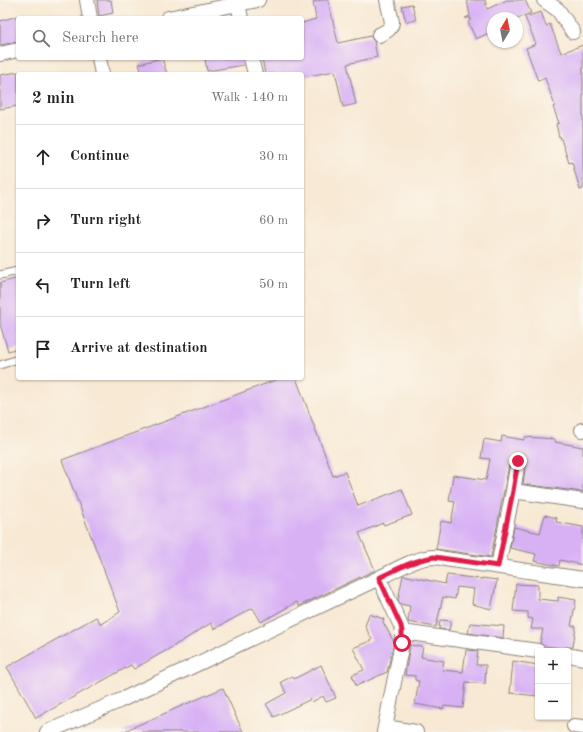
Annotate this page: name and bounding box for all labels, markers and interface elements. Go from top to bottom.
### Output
north arrow [487,12,523,48]
search box [16,16,304,60]
icon: search [30,27,52,49]
text: Search here [62,31,139,46]
text: 2 min [32,90,75,107]
text: Walk · 140 m [211,91,288,104]
icon: ahead [32,146,54,168]
text: Continue [70,149,129,164]
text: 30 m [259,150,288,163]
icon: right [32,210,54,232]
text: Turn right [70,213,141,228]
text: 60 m [259,214,288,227]
icon: left [32,274,54,296]
text: Turn left [70,277,130,292]
text: 50 m [259,278,288,291]
icon: arrive [32,338,54,360]
text: Arrive at destination [70,341,208,356]
route end [509,452,527,470]
route start [393,634,411,652]
map controls [535,648,571,720]
button: + [535,648,571,684]
button: − [535,684,571,720]

